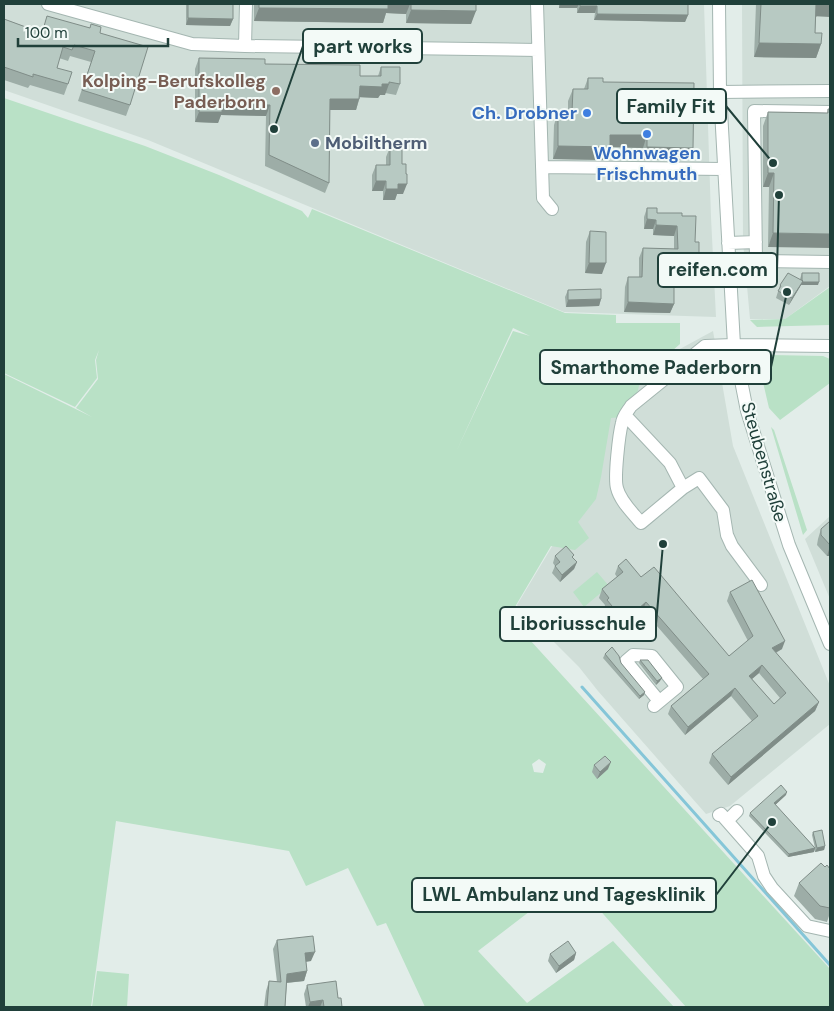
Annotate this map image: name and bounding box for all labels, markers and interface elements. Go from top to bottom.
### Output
scale bar [18,15,168,47]
text: 100 m [25,23,68,43]
callout: part works [303,29,422,63]
text: part works [313,34,413,59]
place label: Kolping-Berufskolleg Paderborn [82,69,266,114]
marker: Kolping-Berufskolleg Paderborn [270,85,282,97]
callout: Family Fit [617,89,726,123]
text: Family Fit [627,94,715,119]
place label: Ch. Drobner [472,101,577,125]
marker: Ch. Drobner [581,107,593,119]
marker: Wohnwagen Frischmuth [641,128,653,140]
place label: Mobiltherm [325,131,428,155]
marker: Mobiltherm [309,137,321,149]
place label: Wohnwagen Frischmuth [593,141,701,186]
callout: reifen.com [658,253,777,287]
text: reifen.com [668,257,768,282]
callout: Smarthome Paderborn [540,350,771,384]
text: Smarthome Paderborn [551,355,761,380]
street label: Steubenstraße [735,399,793,525]
callout: Liboriusschule [500,607,656,641]
text: Liboriusschule [510,611,646,636]
callout: LWL Ambulanz und Tagesklinik [412,878,716,912]
text: LWL Ambulanz und Tagesklinik [422,882,706,907]

